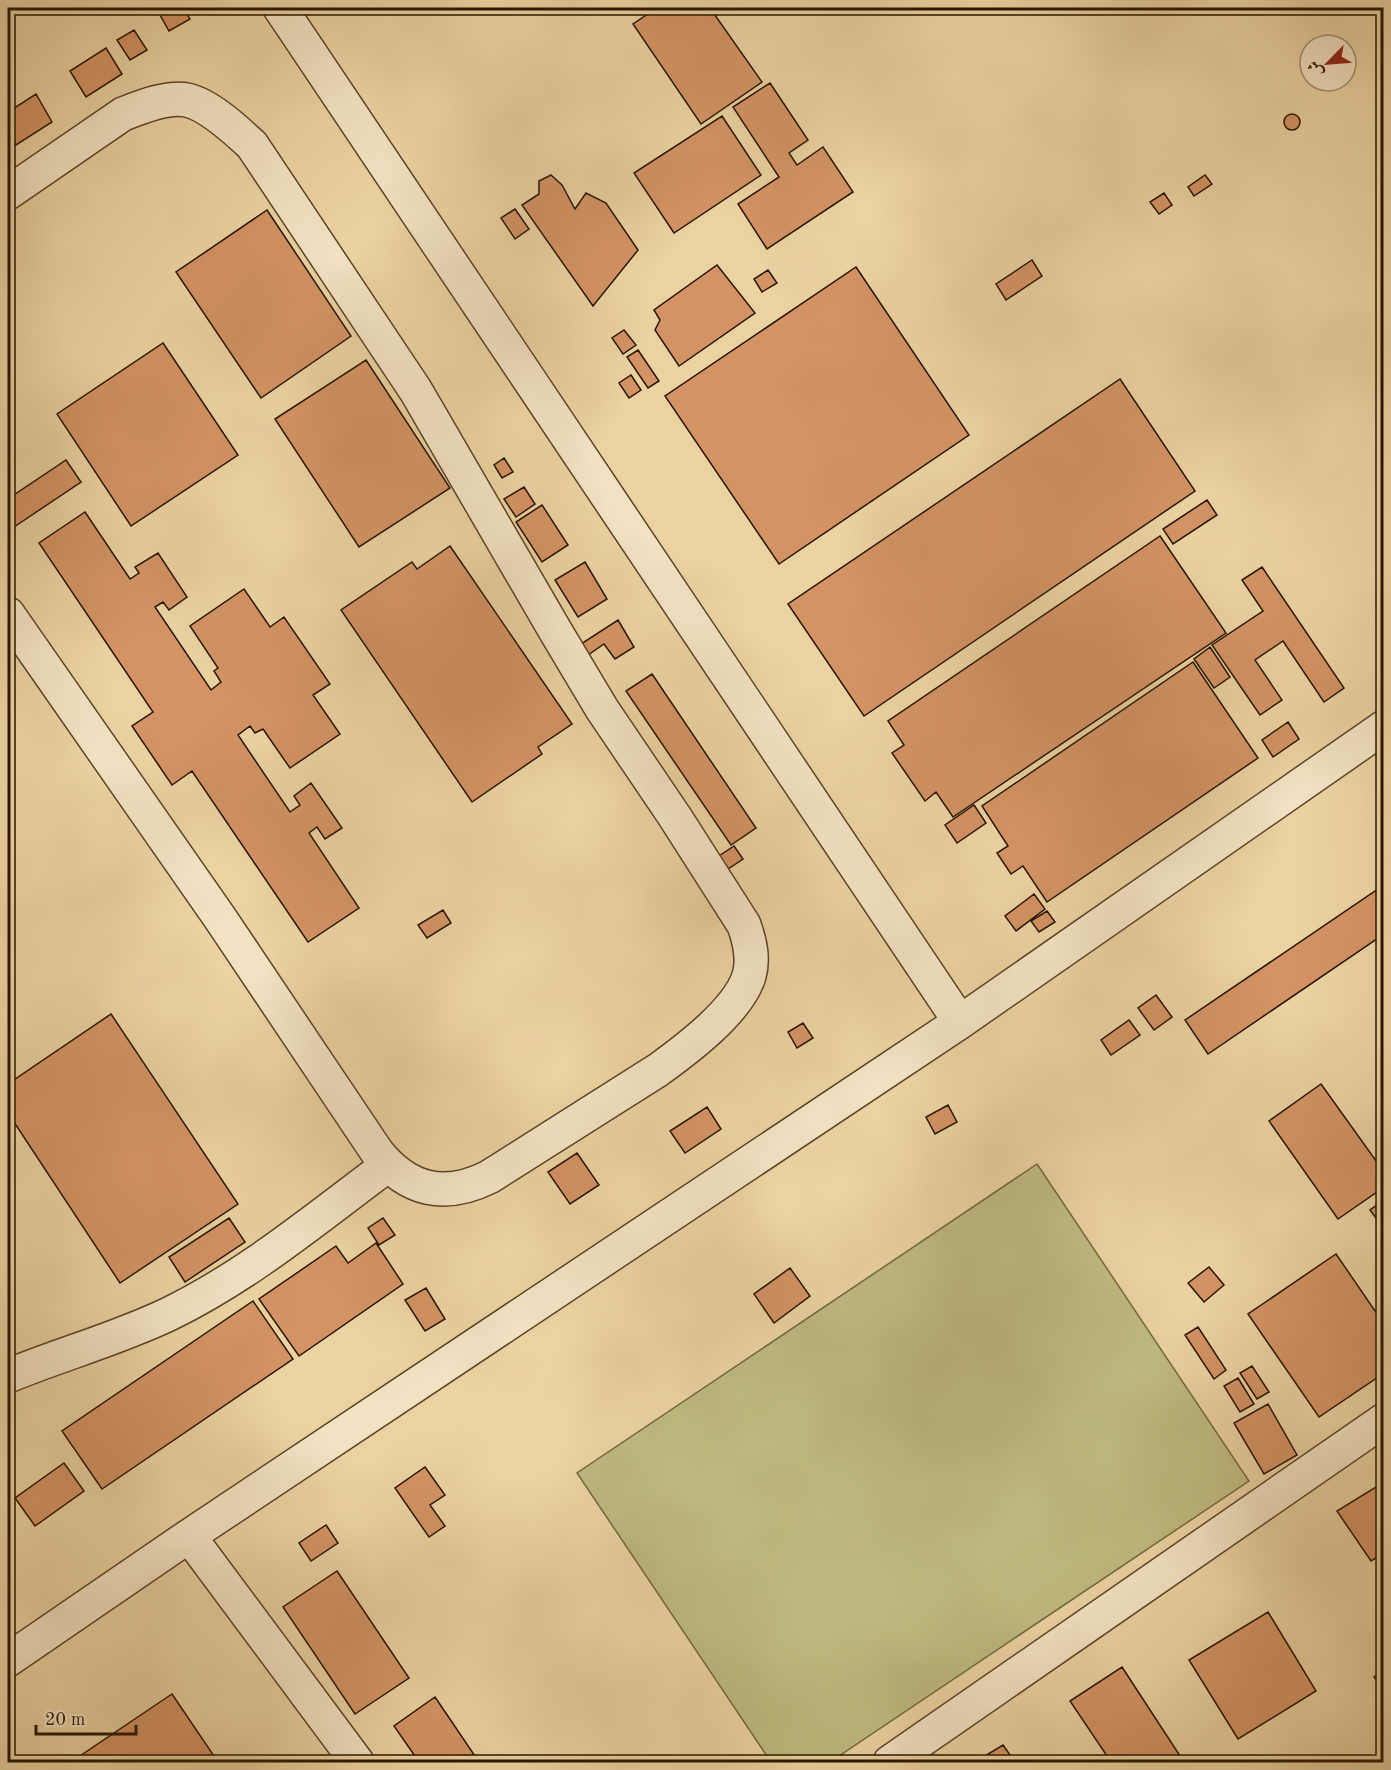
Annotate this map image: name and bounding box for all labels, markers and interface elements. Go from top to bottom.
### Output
north arrow [1298,33,1358,93]
text: ش [1306,58,1327,79]
scale bar [36,1698,136,1736]
text: 20 m [45,1711,85,1729]

